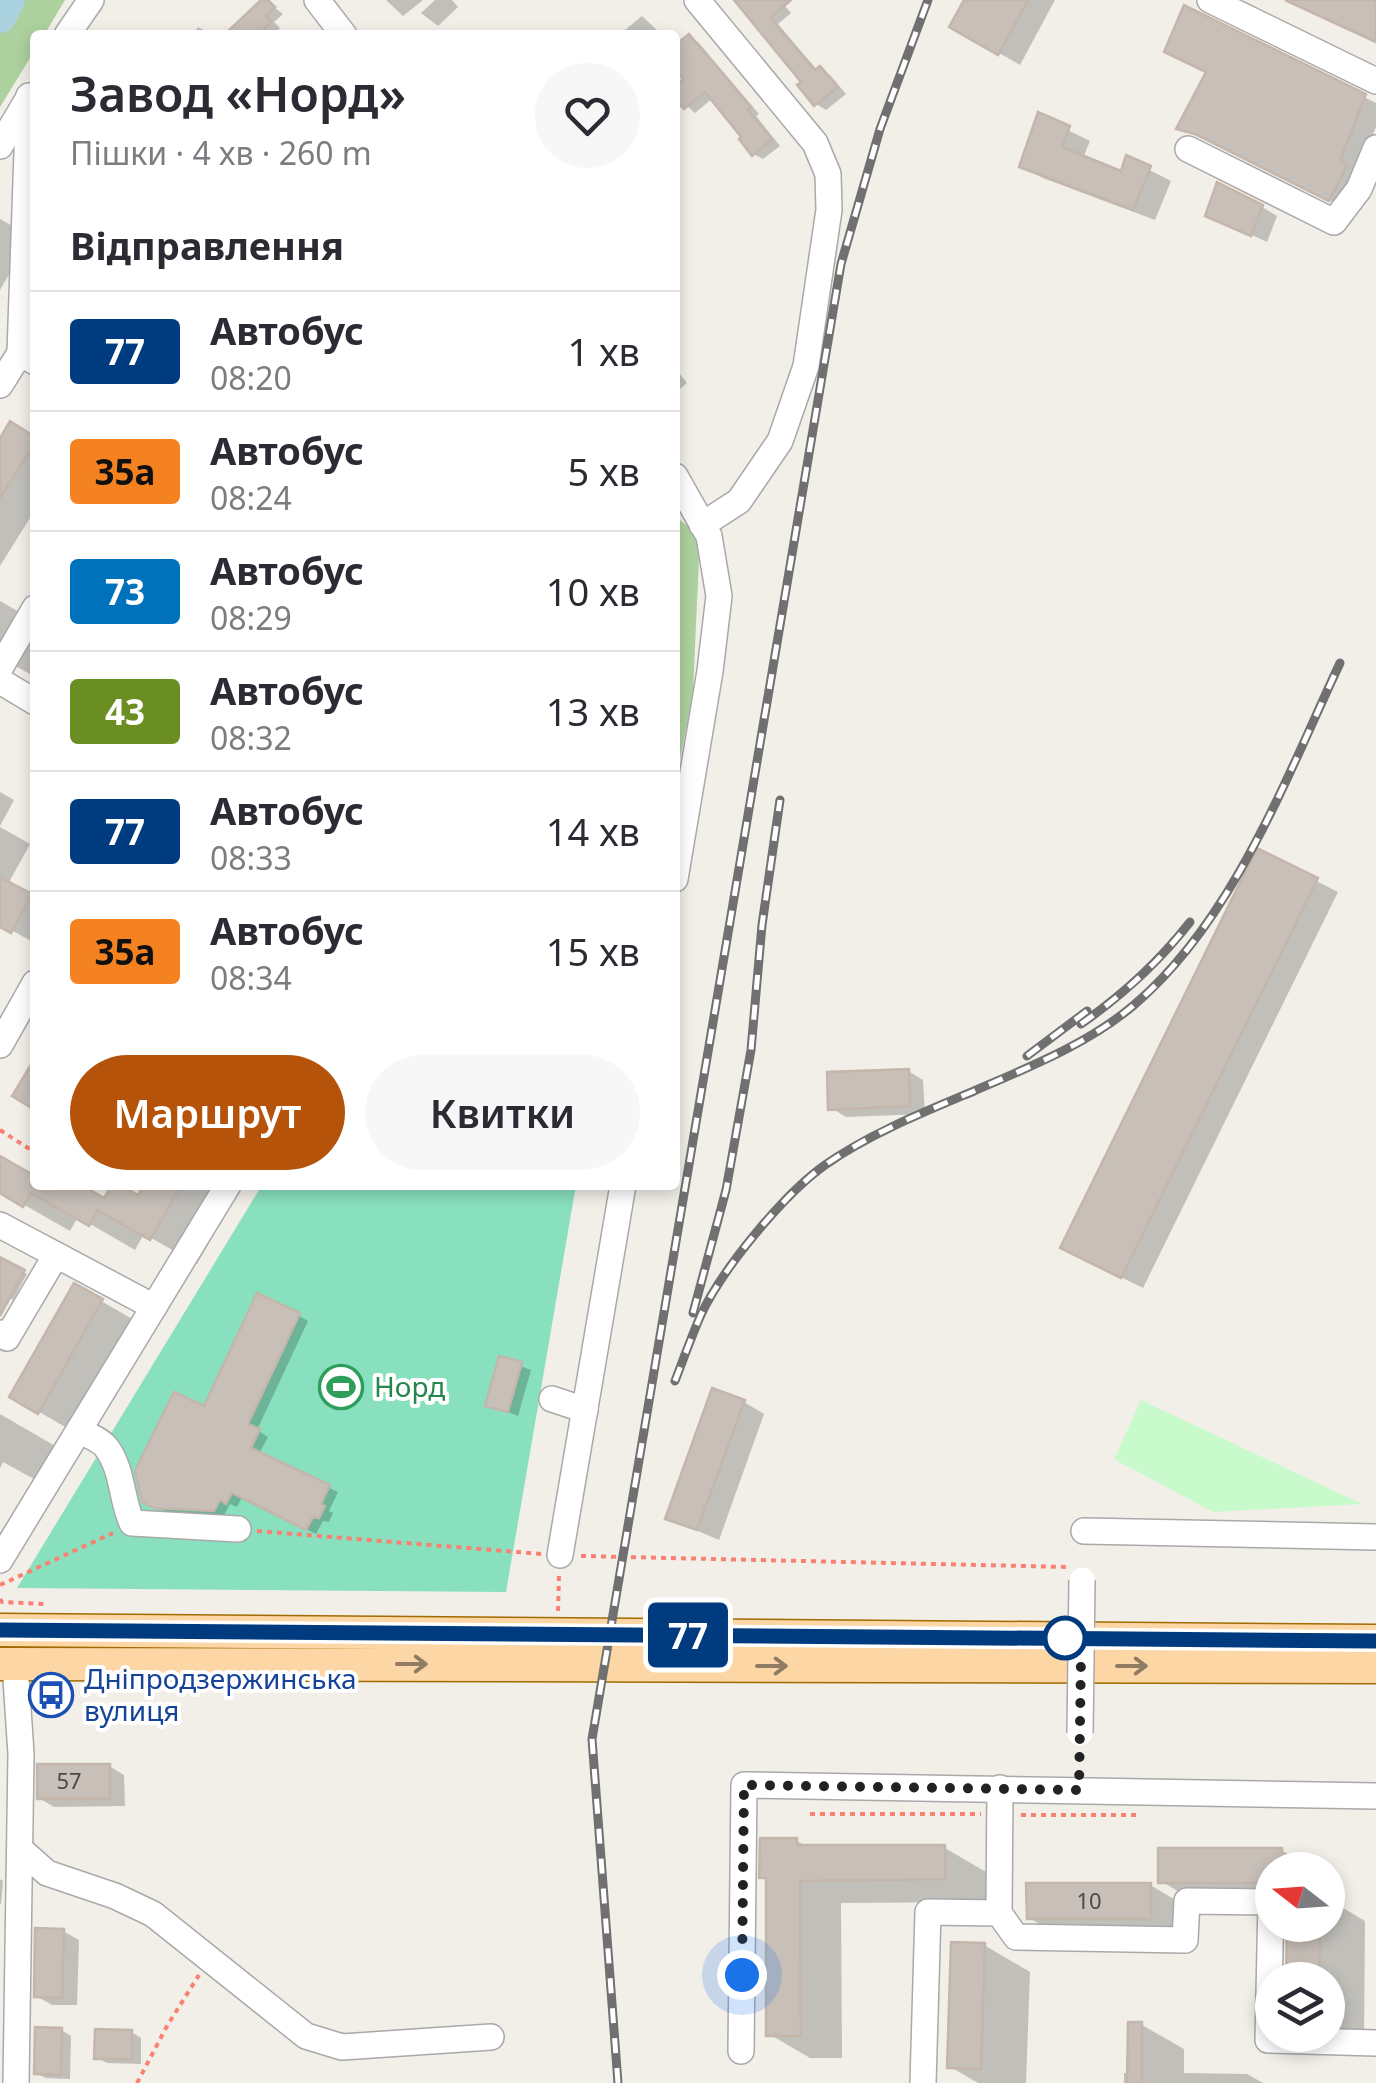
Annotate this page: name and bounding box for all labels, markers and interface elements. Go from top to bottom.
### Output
text: Завод «Норд» [70,61,406,126]
button: heart [535,63,640,168]
text: Пішки · 4 хв · 260 m [70,131,372,174]
text: Відправлення [70,219,344,271]
text: Автобус [210,304,364,356]
text: 1 хв [568,325,640,377]
text: 77 [105,328,145,375]
text: 08:20 [210,356,292,399]
text: Автобус [210,424,364,476]
text: 5 хв [568,445,640,497]
text: 35а [95,448,155,495]
text: 08:24 [210,476,292,519]
text: Автобус [210,544,364,596]
text: 10 хв [546,565,640,617]
text: 73 [105,568,145,615]
text: 08:29 [210,596,292,639]
text: Автобус [210,664,364,716]
text: 13 хв [546,685,640,737]
text: 43 [105,688,145,735]
text: 08:32 [210,716,292,759]
text: Автобус [210,784,364,836]
text: 14 хв [546,805,640,857]
text: 77 [105,808,145,855]
text: 08:33 [210,836,292,879]
text: Автобус [210,904,364,956]
text: 15 хв [546,925,640,977]
text: 35а [95,928,155,975]
text: 08:34 [210,956,292,999]
button: Маршрут [70,1055,345,1170]
button: Квитки [365,1055,640,1170]
sports icon: Норд [318,1364,364,1410]
place label: Норд [374,1367,445,1405]
line badge: 77 [643,1602,733,1668]
text: 77 [668,1612,708,1659]
unlabelled marker [1044,1617,1086,1659]
one-way arrow [396,1654,428,1674]
one-way arrow [756,1656,788,1676]
one-way arrow [1116,1656,1148,1676]
place label: Дніпродзержинська вулиця [84,1659,357,1729]
bus stop icon: Дніпродзержинська вулиця [28,1672,74,1718]
house number: 57 [56,1765,82,1795]
north arrow [1255,1852,1345,1942]
map controls [1255,1852,1345,2052]
house number: 10 [1076,1885,1102,1915]
your location [717,1950,767,2000]
button: layers [1255,1962,1345,2052]

